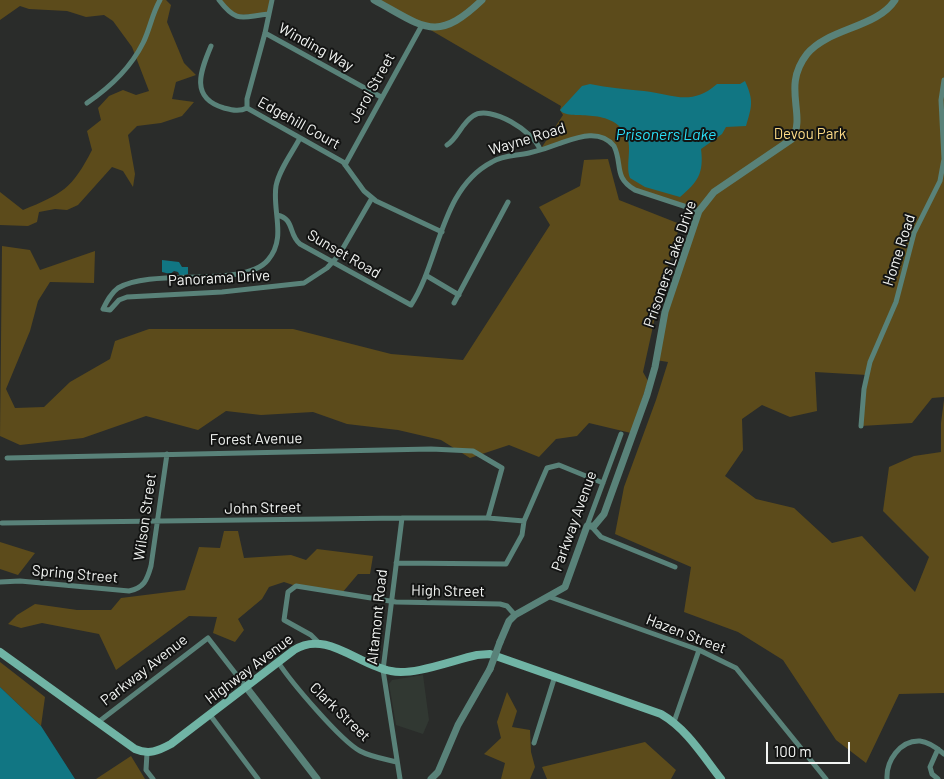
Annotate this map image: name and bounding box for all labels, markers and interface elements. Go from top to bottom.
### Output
street label: Winding Way [275,19,357,75]
street label: Jerol Street [345,50,399,126]
street label: Edgehill Court [255,93,343,153]
street label: Wayne Road [487,119,567,159]
water label: Prisoners Lake [616,125,716,145]
park label: Devou Park [774,125,846,143]
street label: Prisoners Lake Drive [640,198,700,330]
street label: Home Road [879,212,919,288]
street label: Sunset Road [304,226,384,282]
street label: Panorama Drive [167,266,271,290]
street label: Forest Avenue [210,429,302,449]
street label: Parkway Avenue [548,468,600,574]
street label: Wilson Street [130,472,160,562]
street label: John Street [224,498,302,518]
street label: Spring Street [31,561,119,587]
street label: Altamont Road [363,568,391,666]
street label: High Street [411,581,485,601]
street label: Hazen Street [643,611,729,657]
street label: Parkway Avenue [97,630,191,710]
street label: Highway Avenue [201,630,297,708]
street label: Clark Street [306,679,374,745]
scale bar [769,732,853,764]
text: 100 m [774,742,812,760]

